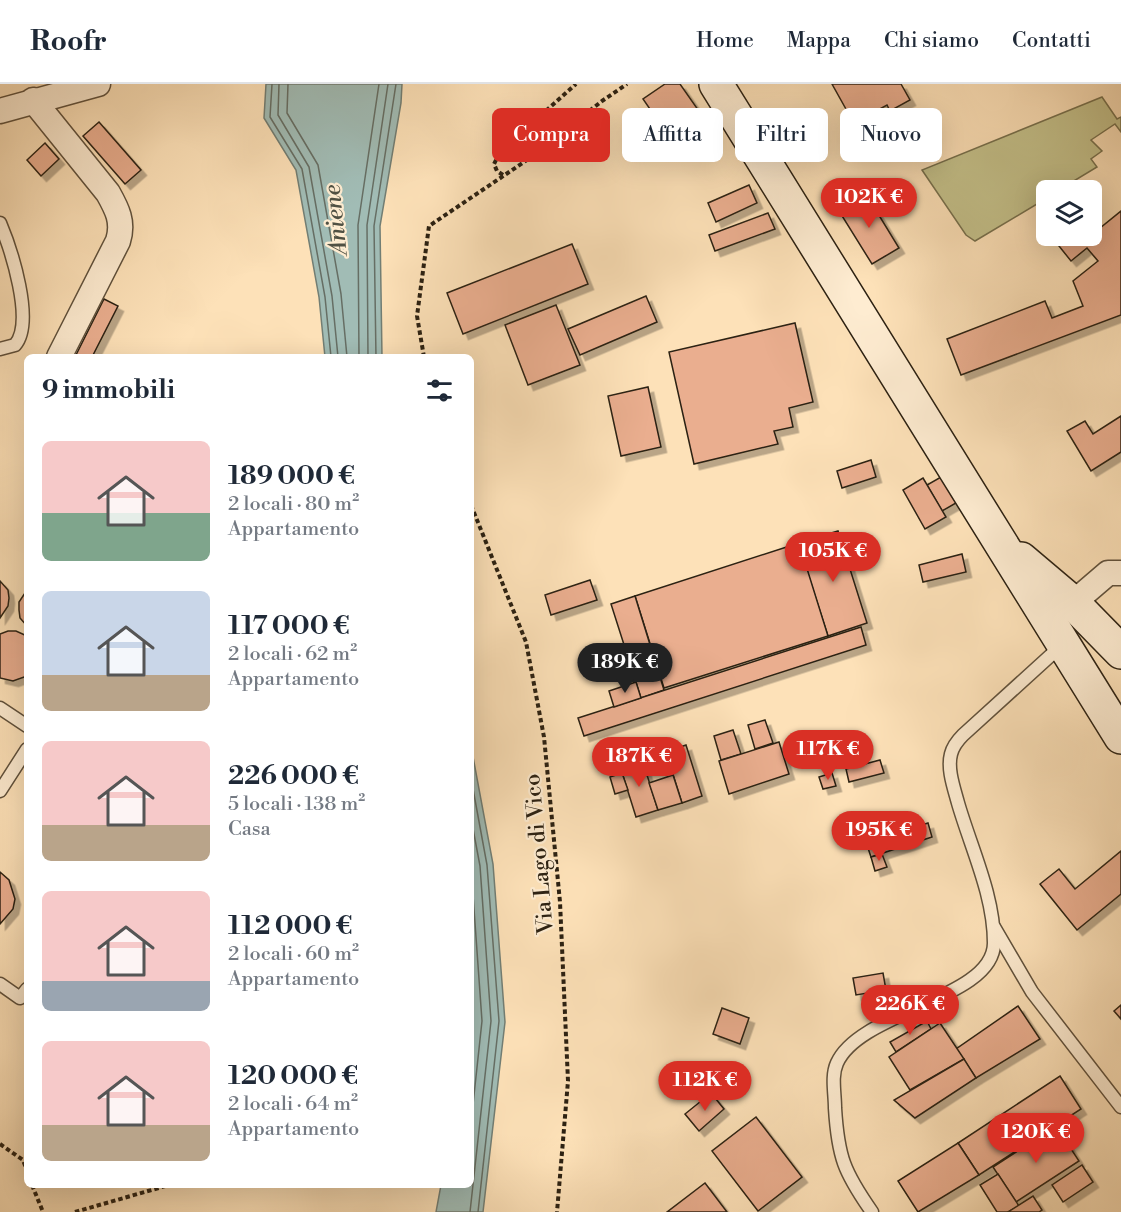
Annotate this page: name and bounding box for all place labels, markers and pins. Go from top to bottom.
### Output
pin: 102K € [820,178,918,229]
pin: 105K € [784,532,882,583]
pin: 189K € [576,643,674,694]
pin: 117K € [779,730,877,781]
pin: 187K € [590,737,688,788]
pin: 195K € [830,811,928,862]
pin: 226K € [861,985,959,1036]
pin: 112K € [656,1061,754,1112]
pin: 120K € [987,1113,1085,1164]

